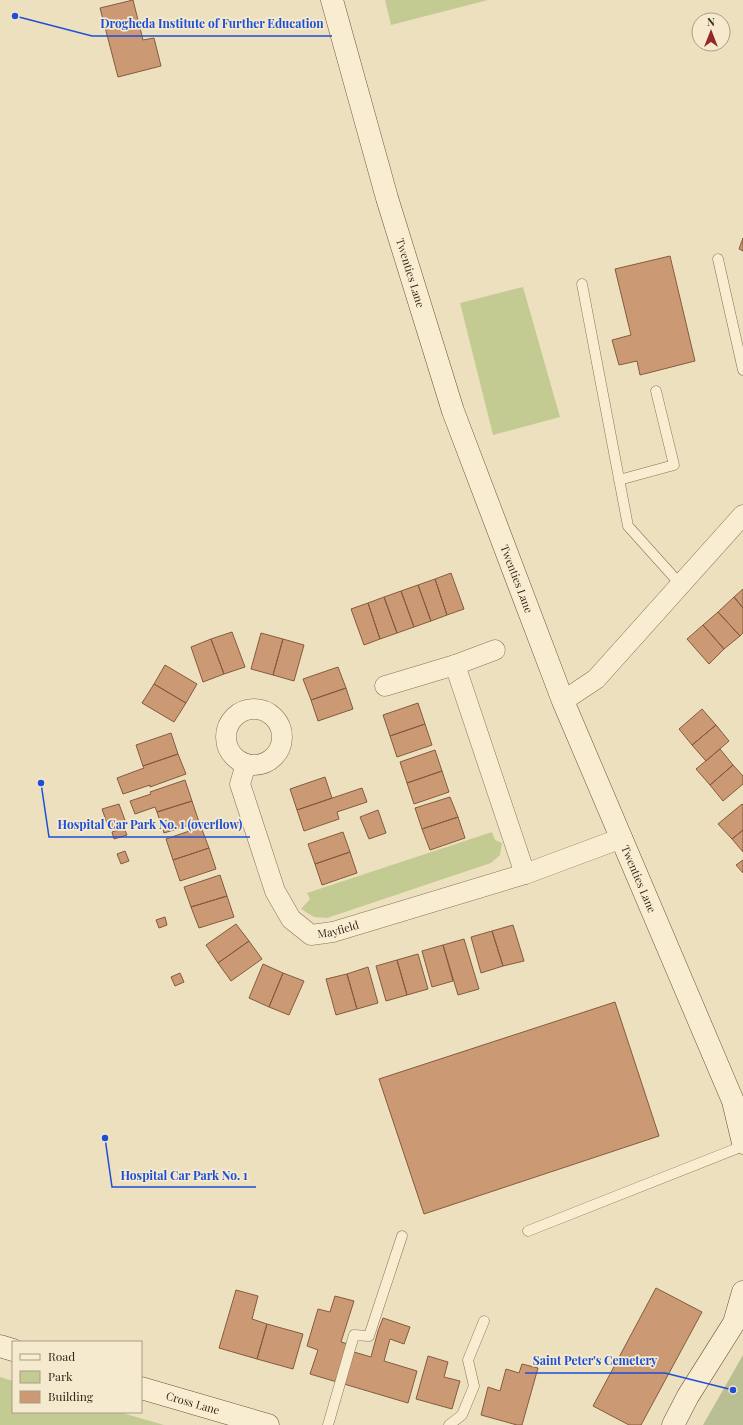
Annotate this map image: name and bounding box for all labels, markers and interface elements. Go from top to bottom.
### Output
callout: Drogheda Institute of Further Education [92,12,332,36]
north arrow [691,12,731,52]
text: N [707,14,715,29]
text: Drogheda Institute of Further Education [100,15,324,31]
street label: Twenties Lane [393,236,429,310]
street label: Twenties Lane [497,542,537,615]
callout: Hospital Car Park No. 1 (overflow) [49,813,250,837]
text: Hospital Car Park No. 1 (overflow) [58,816,243,832]
street label: Twenties Lane [618,843,660,915]
street label: Mayfield [316,916,361,941]
callout: Hospital Car Park No. 1 [112,1163,256,1187]
text: Hospital Car Park No. 1 [120,1167,248,1183]
legend [12,1341,142,1413]
text: Road [48,1348,75,1364]
callout: Saint Peter's Cemetery [525,1349,665,1373]
text: Saint Peter's Cemetery [533,1352,658,1368]
text: Park [48,1368,73,1384]
text: Building [48,1388,94,1404]
street label: Cross Lane [164,1388,222,1418]

